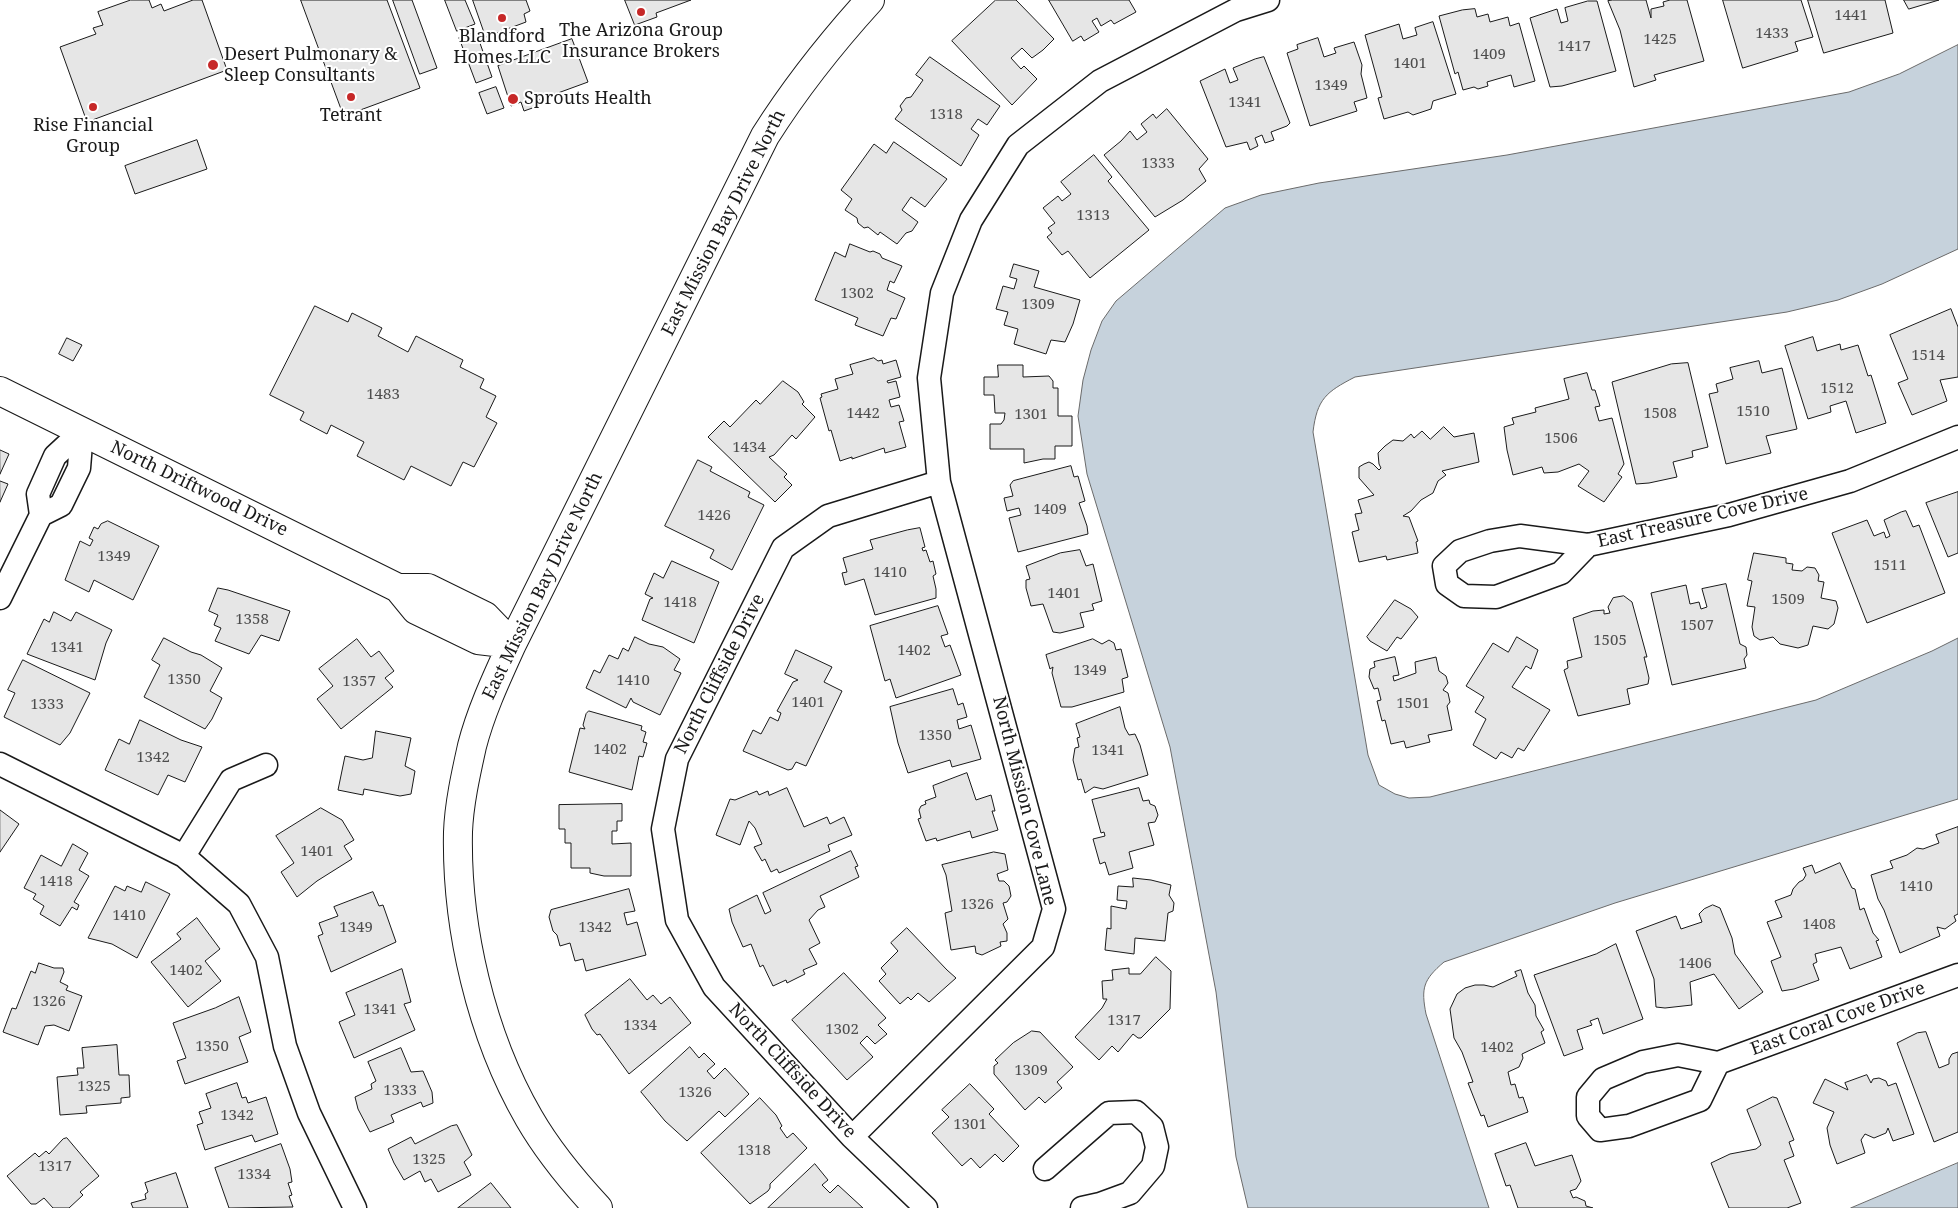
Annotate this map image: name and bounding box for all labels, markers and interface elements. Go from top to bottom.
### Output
marker: The Arizona Group Insurance Brokers [635,6,647,18]
house number: 1441 [1834,7,1868,25]
marker: Blandford Homes LLC [496,12,508,24]
place label: The Arizona Group Insurance Brokers [559,20,723,62]
house number: 1433 [1755,25,1789,43]
place label: Blandford Homes LLC [453,26,551,68]
house number: 1425 [1643,31,1677,49]
house number: 1417 [1557,38,1591,56]
place label: Desert Pulmonary & Sleep Consultants [224,44,398,86]
house number: 1409 [1472,46,1506,64]
house number: 1401 [1393,55,1427,73]
marker: Desert Pulmonary & Sleep Consultants [206,58,220,72]
house number: 1349 [1314,77,1348,95]
place label: Sprouts Health [524,88,652,110]
marker: Tetrant [345,91,357,103]
marker: Sprouts Health [506,92,520,106]
house number: 1341 [1228,94,1262,112]
marker: Rise Financial Group [87,101,99,113]
place label: Tetrant [320,105,382,127]
street label: East Mission Bay Drive North [657,106,791,340]
house number: 1318 [929,106,963,124]
place label: Rise Financial Group [33,115,153,158]
house number: 1333 [1141,155,1175,173]
house number: 1313 [1076,207,1110,225]
house number: 1302 [840,285,874,303]
house number: 1309 [1021,296,1055,314]
house number: 1514 [1911,347,1945,365]
house number: 1512 [1820,380,1854,398]
house number: 1483 [366,386,400,404]
house number: 1510 [1736,403,1770,421]
house number: 1442 [846,405,880,423]
house number: 1508 [1643,405,1677,423]
house number: 1301 [1014,406,1048,424]
house number: 1506 [1544,430,1578,448]
street label: North Driftwood Drive [107,437,291,541]
house number: 1434 [732,439,766,457]
street label: East Mission Bay Drive North [478,469,608,703]
street label: East Treasure Cove Drive [1596,483,1810,553]
house number: 1409 [1033,501,1067,519]
house number: 1426 [697,507,731,525]
house number: 1349 [97,548,131,566]
house number: 1511 [1873,557,1907,575]
house number: 1410 [873,564,907,582]
house number: 1401 [1047,585,1081,603]
street label: North Cliffside Drive [670,590,770,758]
house number: 1509 [1771,591,1805,609]
house number: 1418 [663,594,697,612]
house number: 1358 [235,611,269,629]
house number: 1507 [1680,617,1714,635]
house number: 1505 [1593,632,1627,650]
house number: 1341 [50,639,84,657]
house number: 1402 [897,642,931,660]
house number: 1349 [1073,662,1107,680]
house number: 1350 [167,671,201,689]
house number: 1410 [616,672,650,690]
house number: 1357 [342,673,376,691]
house number: 1401 [791,694,825,712]
street label: North Mission Cove Lane [987,694,1061,908]
house number: 1501 [1396,695,1430,713]
house number: 1333 [30,696,64,714]
house number: 1350 [918,727,952,745]
house number: 1402 [593,741,627,759]
house number: 1341 [1091,742,1125,760]
house number: 1342 [136,749,170,767]
house number: 1401 [300,843,334,861]
house number: 1418 [39,873,73,891]
house number: 1410 [1899,878,1933,896]
house number: 1326 [960,896,994,914]
house number: 1410 [112,907,146,925]
house number: 1408 [1802,916,1836,934]
house number: 1349 [339,919,373,937]
house number: 1342 [578,919,612,937]
house number: 1406 [1678,955,1712,973]
house number: 1402 [169,962,203,980]
street label: East Coral Cove Drive [1748,977,1928,1061]
house number: 1326 [32,993,66,1011]
street label: North Cliffside Drive [724,999,860,1143]
house number: 1341 [363,1001,397,1019]
house number: 1317 [1107,1012,1141,1030]
house number: 1334 [623,1017,657,1035]
house number: 1302 [825,1021,859,1039]
house number: 1350 [195,1038,229,1056]
house number: 1402 [1480,1039,1514,1057]
house number: 1309 [1014,1062,1048,1080]
house number: 1325 [77,1078,111,1096]
house number: 1333 [383,1082,417,1100]
house number: 1326 [678,1084,712,1102]
house number: 1342 [220,1107,254,1125]
house number: 1301 [953,1116,987,1134]
house number: 1318 [737,1142,771,1160]
house number: 1325 [412,1151,446,1169]
house number: 1317 [38,1158,72,1176]
house number: 1334 [237,1166,271,1184]

